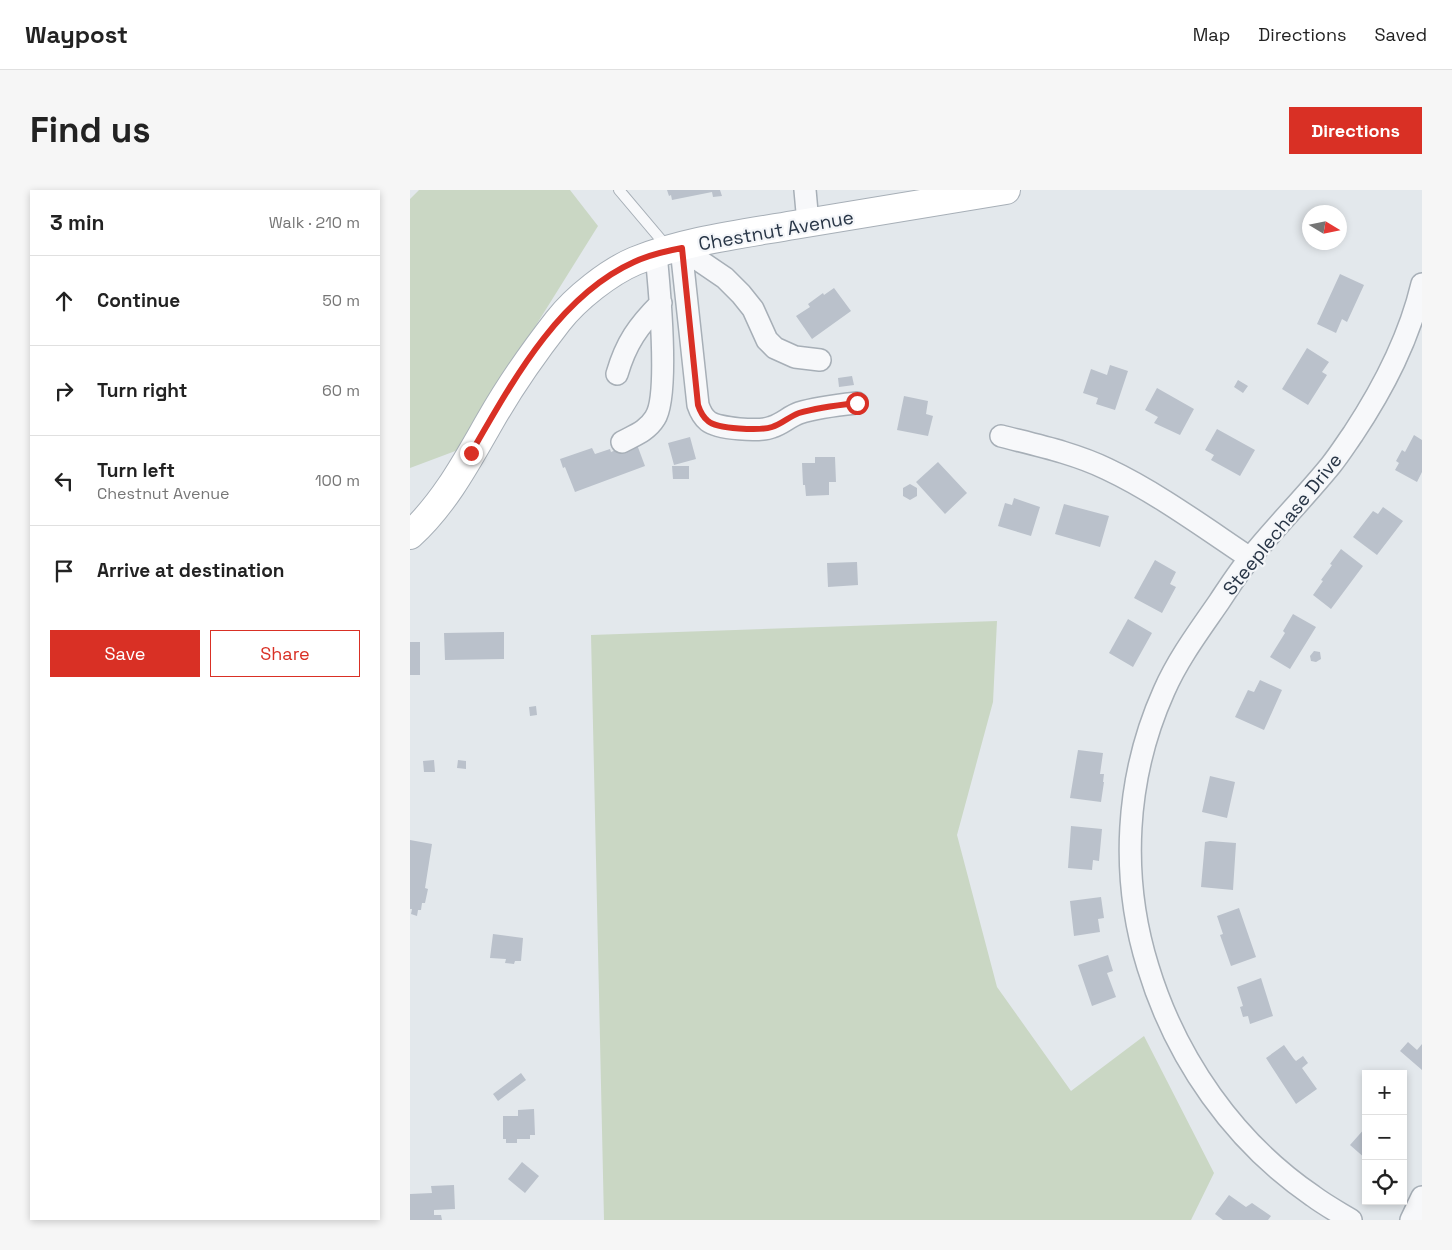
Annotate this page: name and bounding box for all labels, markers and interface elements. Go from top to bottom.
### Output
text: Waypost [25,19,128,50]
text: Map [1193,23,1230,46]
text: Directions [1258,23,1347,46]
text: Saved [1375,23,1427,46]
button: Directions [1289,107,1422,154]
text: Find us [30,108,151,152]
street label: Chestnut Avenue [696,205,856,256]
north arrow [1302,205,1347,250]
text: 3 min [50,209,105,236]
text: Walk · 210 m [269,212,360,233]
icon: ahead [50,287,78,315]
text: Continue [97,288,180,313]
text: 50 m [322,290,360,311]
icon: right [50,377,78,405]
text: Turn right [97,378,187,403]
text: 60 m [322,380,360,401]
route start [846,392,869,415]
route end [460,442,483,465]
street label: Steeplechase Drive [1217,448,1348,601]
text: Turn left [97,458,175,483]
icon: left [50,467,78,495]
text: 100 m [315,470,360,491]
text: Chestnut Avenue [97,483,229,504]
icon: arrive [50,557,78,585]
text: Arrive at destination [97,558,285,583]
button: Save [50,630,200,677]
button: Share [210,630,360,677]
map controls [1362,1070,1407,1205]
button: + [1362,1070,1407,1115]
button: − [1362,1115,1407,1160]
button: locate [1362,1160,1407,1205]

